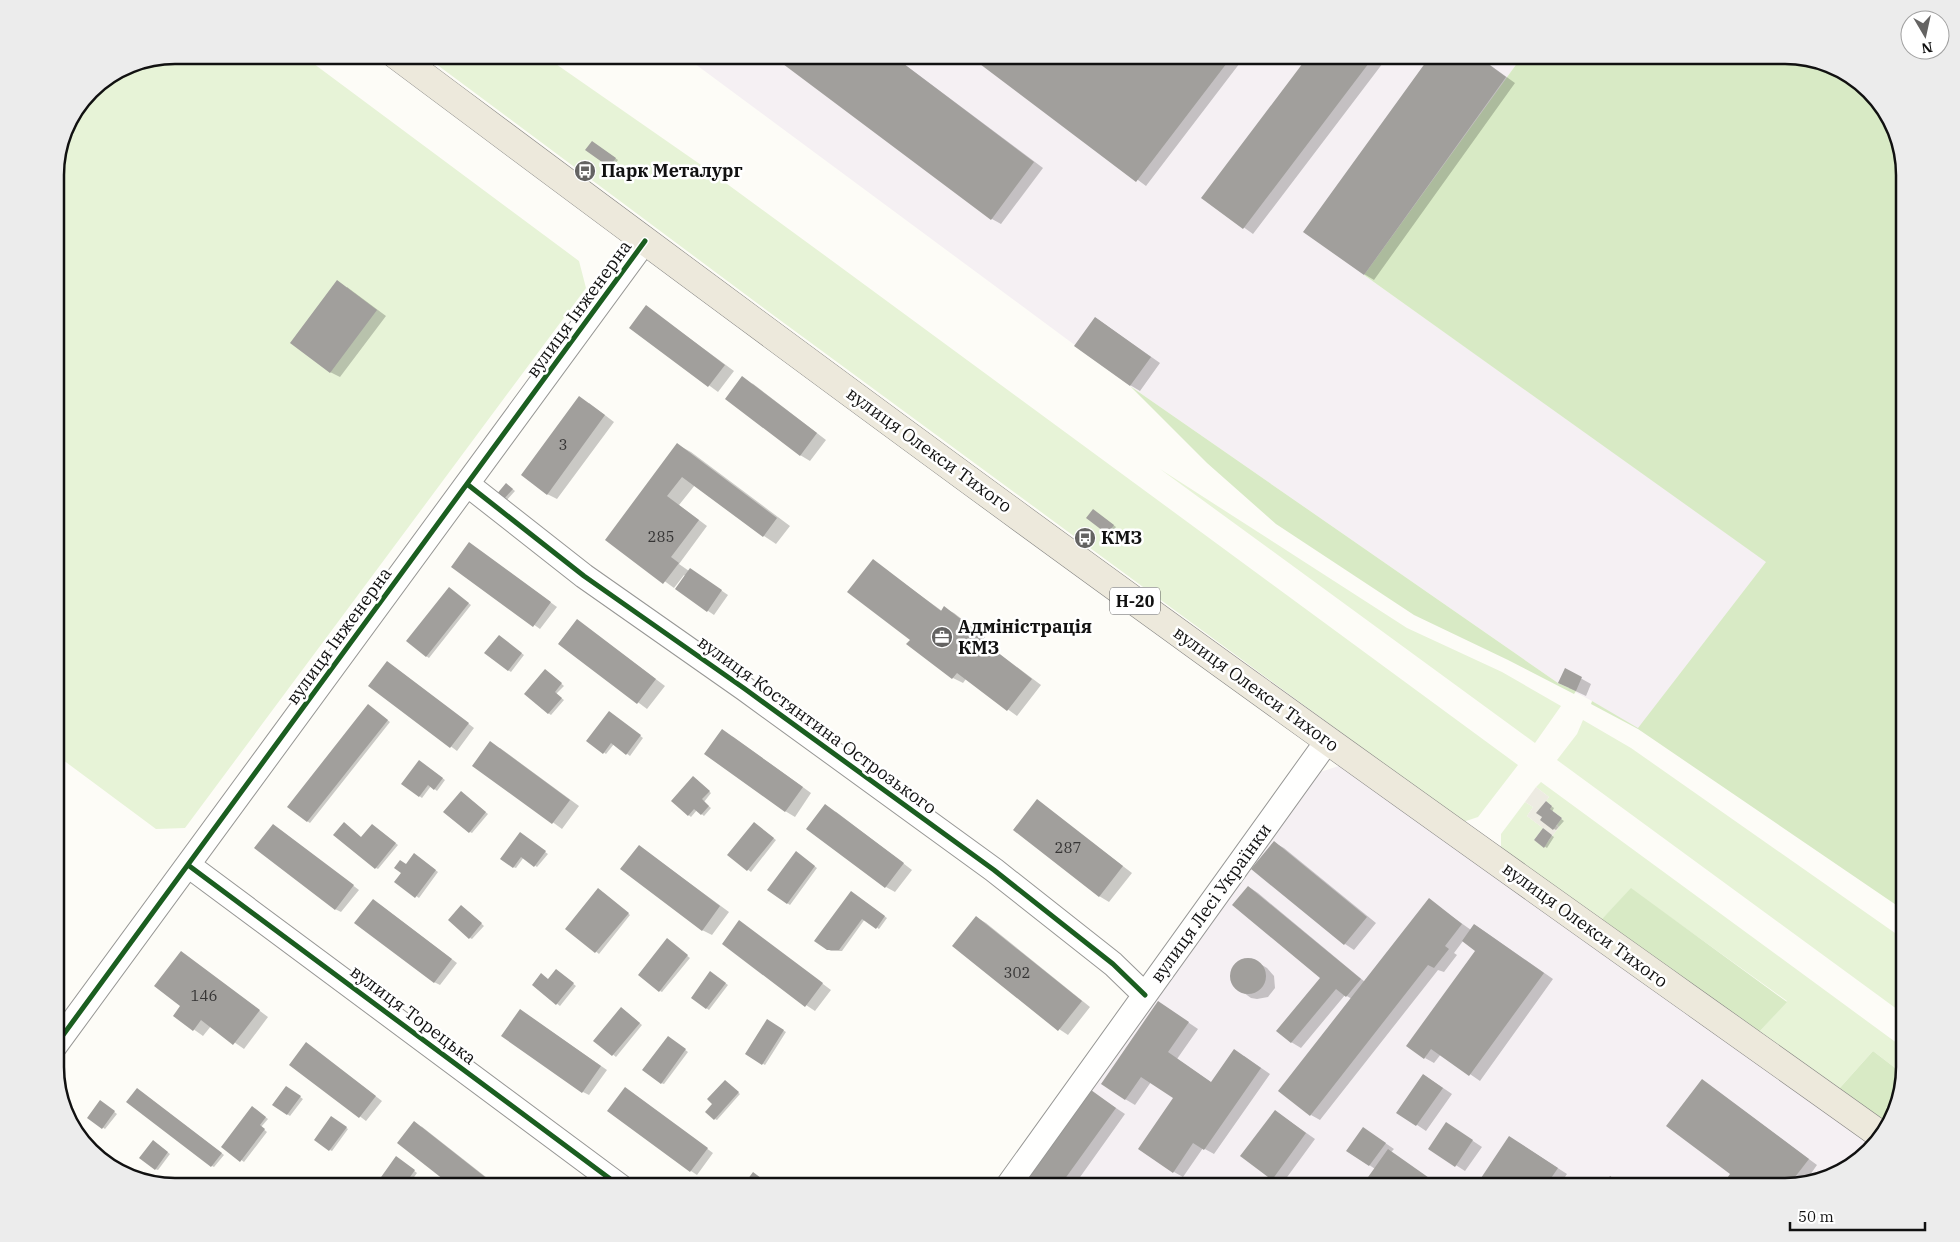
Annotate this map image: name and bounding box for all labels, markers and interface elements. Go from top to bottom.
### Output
north arrow [1900,10,1950,60]
text: N [1920,38,1934,58]
bus stop icon: Парк Металург [573,159,597,183]
place label: Парк Металург [601,159,743,182]
street label: вулиця Інженерна [521,235,636,382]
street label: вулиця Олекси Тихого [842,382,1017,517]
house number: 3 [558,435,568,454]
bus stop icon: КМЗ [1073,526,1097,550]
place label: КМЗ [1101,526,1142,549]
house number: 285 [647,527,675,546]
street label: вулиця Інженерна [281,562,396,709]
road number: Н-20 [1110,588,1160,614]
place label: Адміністрація КМЗ [958,615,1092,659]
street label: вулиця Олекси Тихого [1169,621,1344,756]
office icon: Адміністрація КМЗ [930,625,954,649]
street label: вулиця Костянтина Острозького [693,630,941,819]
street label: вулиця Лесі Українки [1145,819,1276,987]
house number: 287 [1054,838,1082,857]
street label: вулиця Олекси Тихого [1498,857,1673,992]
street label: вулиця Торецька [346,960,481,1070]
house number: 302 [1003,963,1031,982]
house number: 146 [190,986,218,1005]
scale bar [1790,1200,1925,1232]
text: 50 m [1798,1207,1834,1226]

